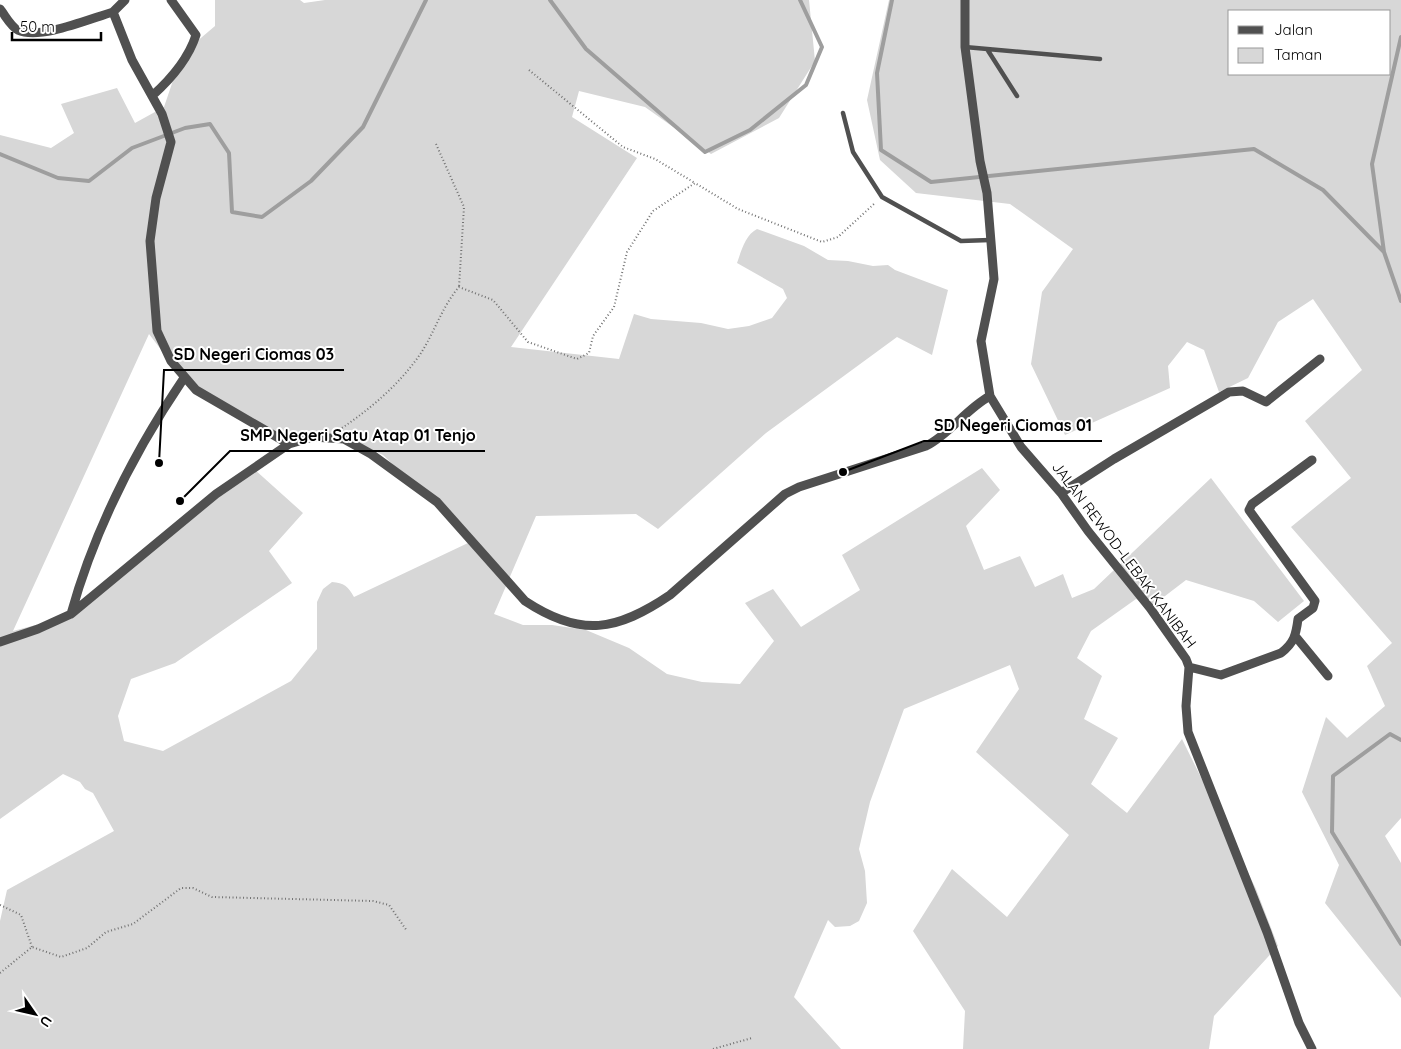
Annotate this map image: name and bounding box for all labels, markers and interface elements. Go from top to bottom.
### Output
scale bar [12,10,101,42]
legend [1228,10,1391,75]
text: 50 m [20,17,55,36]
text: Jalan [1274,20,1313,39]
text: Taman [1274,45,1322,64]
callout: SD Negeri Ciomas 03 [164,339,344,370]
text: SD Negeri Ciomas 03 [174,344,334,364]
callout: SD Negeri Ciomas 01 [924,410,1102,441]
text: SD Negeri Ciomas 01 [934,415,1092,435]
callout: SMP Negeri Satu Atap 01 Tenjo [230,420,485,451]
text: SMP Negeri Satu Atap 01 Tenjo [240,425,476,445]
street label: JALAN REWOD–LEBAK KANIBAH [1048,458,1201,652]
north arrow [10,989,60,1039]
text: U [36,1012,56,1030]

